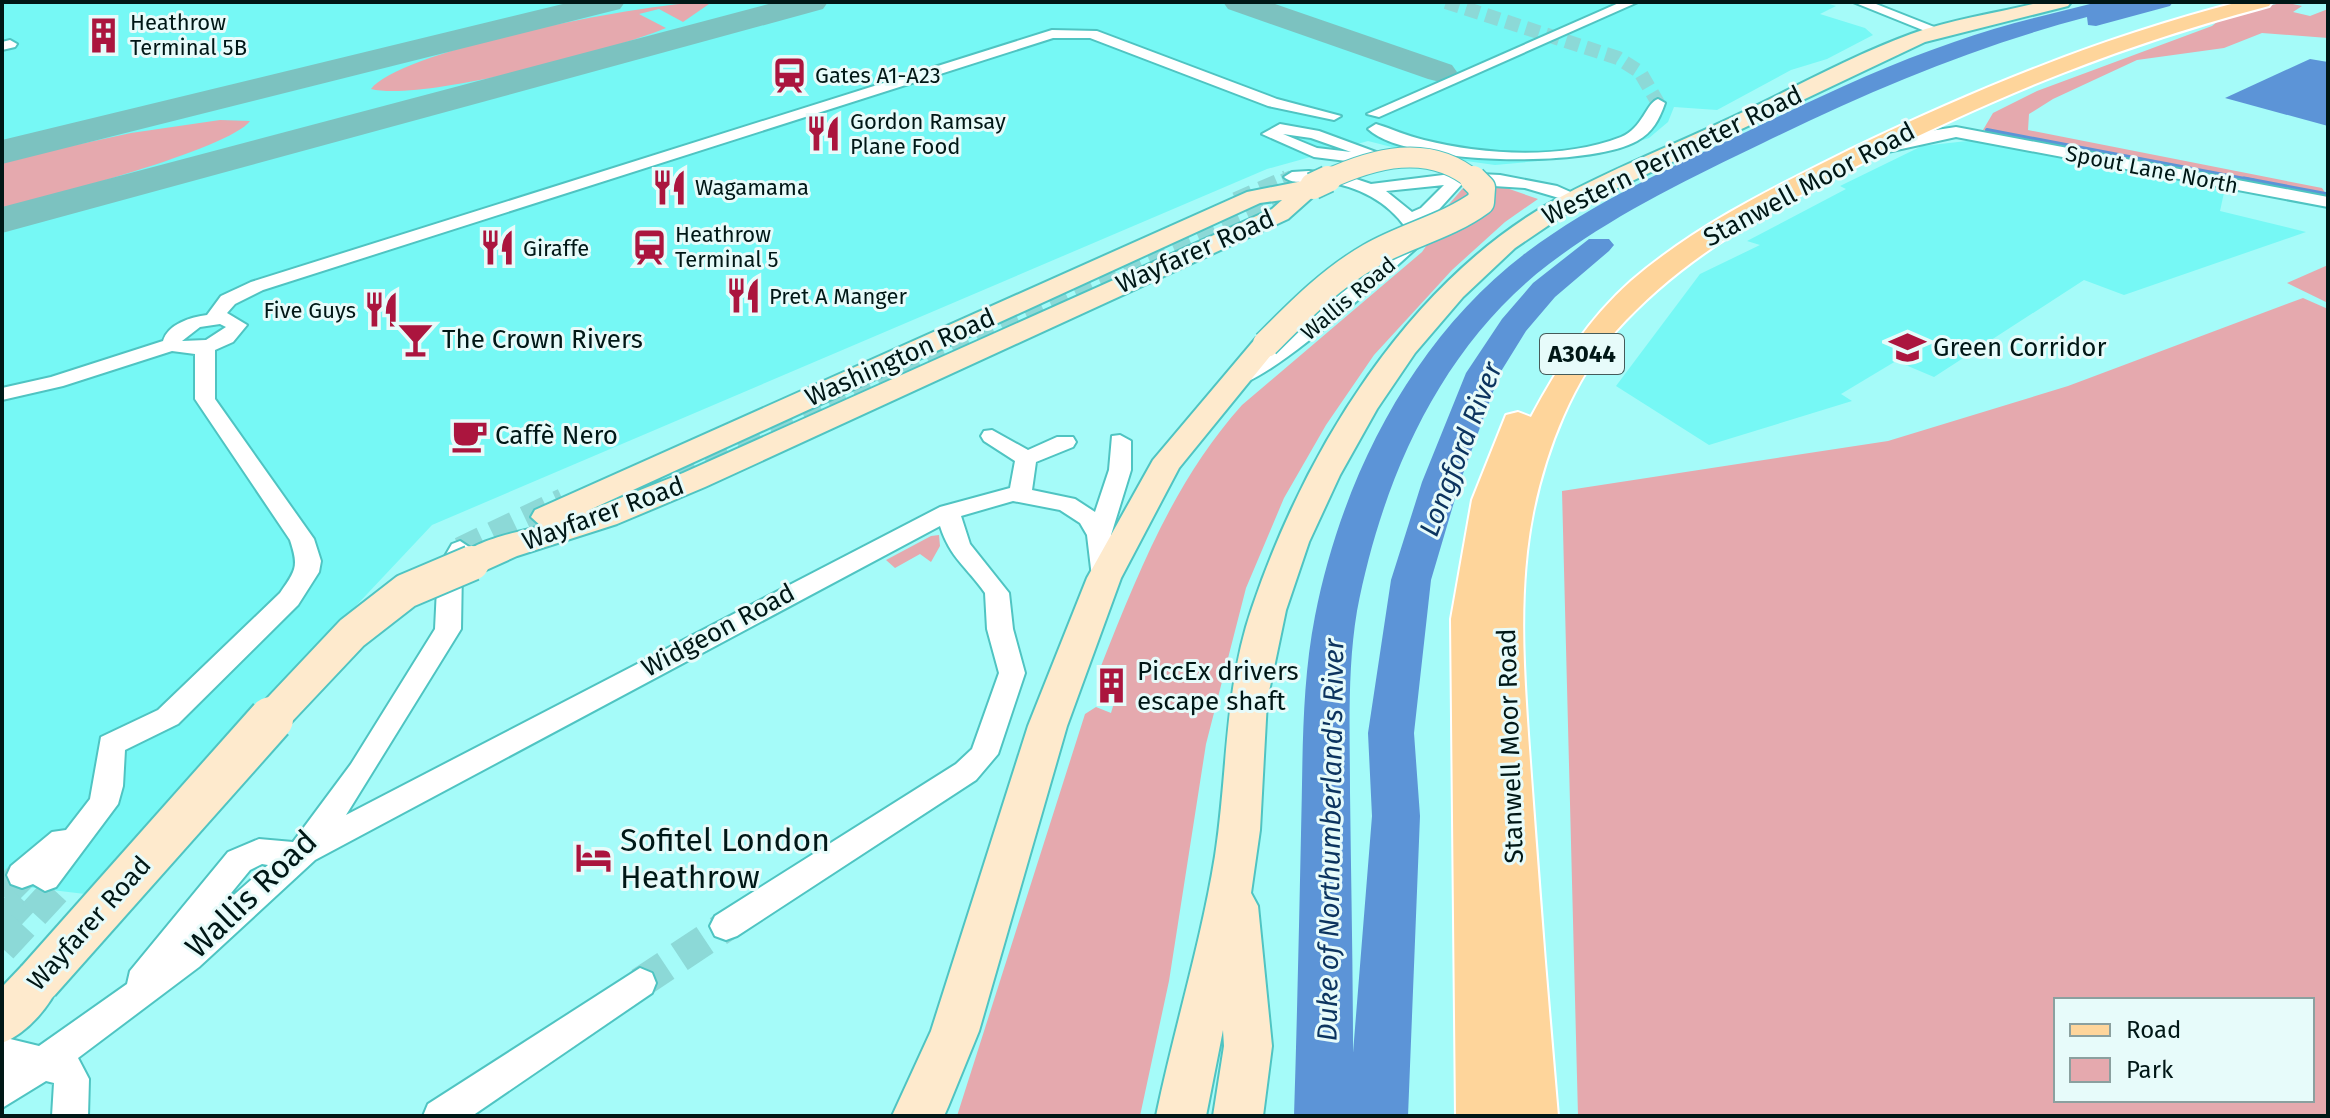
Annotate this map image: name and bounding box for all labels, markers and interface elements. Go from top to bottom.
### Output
place label: Heathrow Terminal 5B [130,9,247,61]
building icon: Heathrow Terminal 5B [85,16,123,54]
station icon: Gates A1-A23 [770,56,808,94]
place label: Gates A1-A23 [815,62,941,89]
street label: Western Perimeter Road [1537,79,1807,232]
place label: Gordon Ramsay Plane Food [850,108,1006,160]
restaurant icon: Gordon Ramsay Plane Food [805,115,843,153]
street label: Stanwell Moor Road [1698,116,1920,253]
street label: Spout Lane North [2063,140,2240,199]
restaurant icon: Wagamama [650,168,688,206]
place label: Wagamama [695,174,809,201]
street label: Wayfarer Road [1111,203,1279,300]
place label: Heathrow Terminal 5 [675,221,779,273]
station icon: Heathrow Terminal 5 [630,228,668,266]
restaurant icon: Giraffe [478,229,516,267]
place label: Giraffe [523,235,589,262]
street label: Wallis Road [1296,251,1401,346]
restaurant icon: Pret A Manger [724,277,762,315]
place label: Pret A Manger [769,283,907,310]
restaurant icon: Five Guys [363,291,401,329]
place label: Five Guys [264,297,356,324]
street label: Washington Road [801,302,1000,413]
bar icon: The Crown Rivers [397,320,435,358]
place label: The Crown Rivers [442,324,643,355]
school or university icon: Green Corridor [1888,328,1926,366]
place label: Green Corridor [1933,332,2107,363]
road number: A3044 [1540,334,1624,374]
water label: Longford River [1412,356,1509,541]
cafe icon: Caffè Nero [450,416,488,454]
place label: Caffè Nero [495,420,618,451]
street label: Wayfarer Road [518,470,688,557]
street label: Widgeon Road [636,577,800,684]
street label: Stanwell Moor Road [1491,628,1530,864]
water label: Duke of Northumberland's River [1310,637,1351,1042]
place label: PiccEx drivers escape shaft [1137,656,1299,717]
building icon: PiccEx drivers escape shaft [1092,667,1130,705]
place label: Sofitel London Heathrow [620,821,830,896]
street label: Wallis Road [178,822,324,966]
hotel icon: Sofitel London Heathrow [575,839,613,877]
street label: Wayfarer Road [21,850,158,997]
legend [2054,998,2314,1102]
text: Road [2126,1016,2181,1044]
text: Park [2126,1056,2174,1084]

